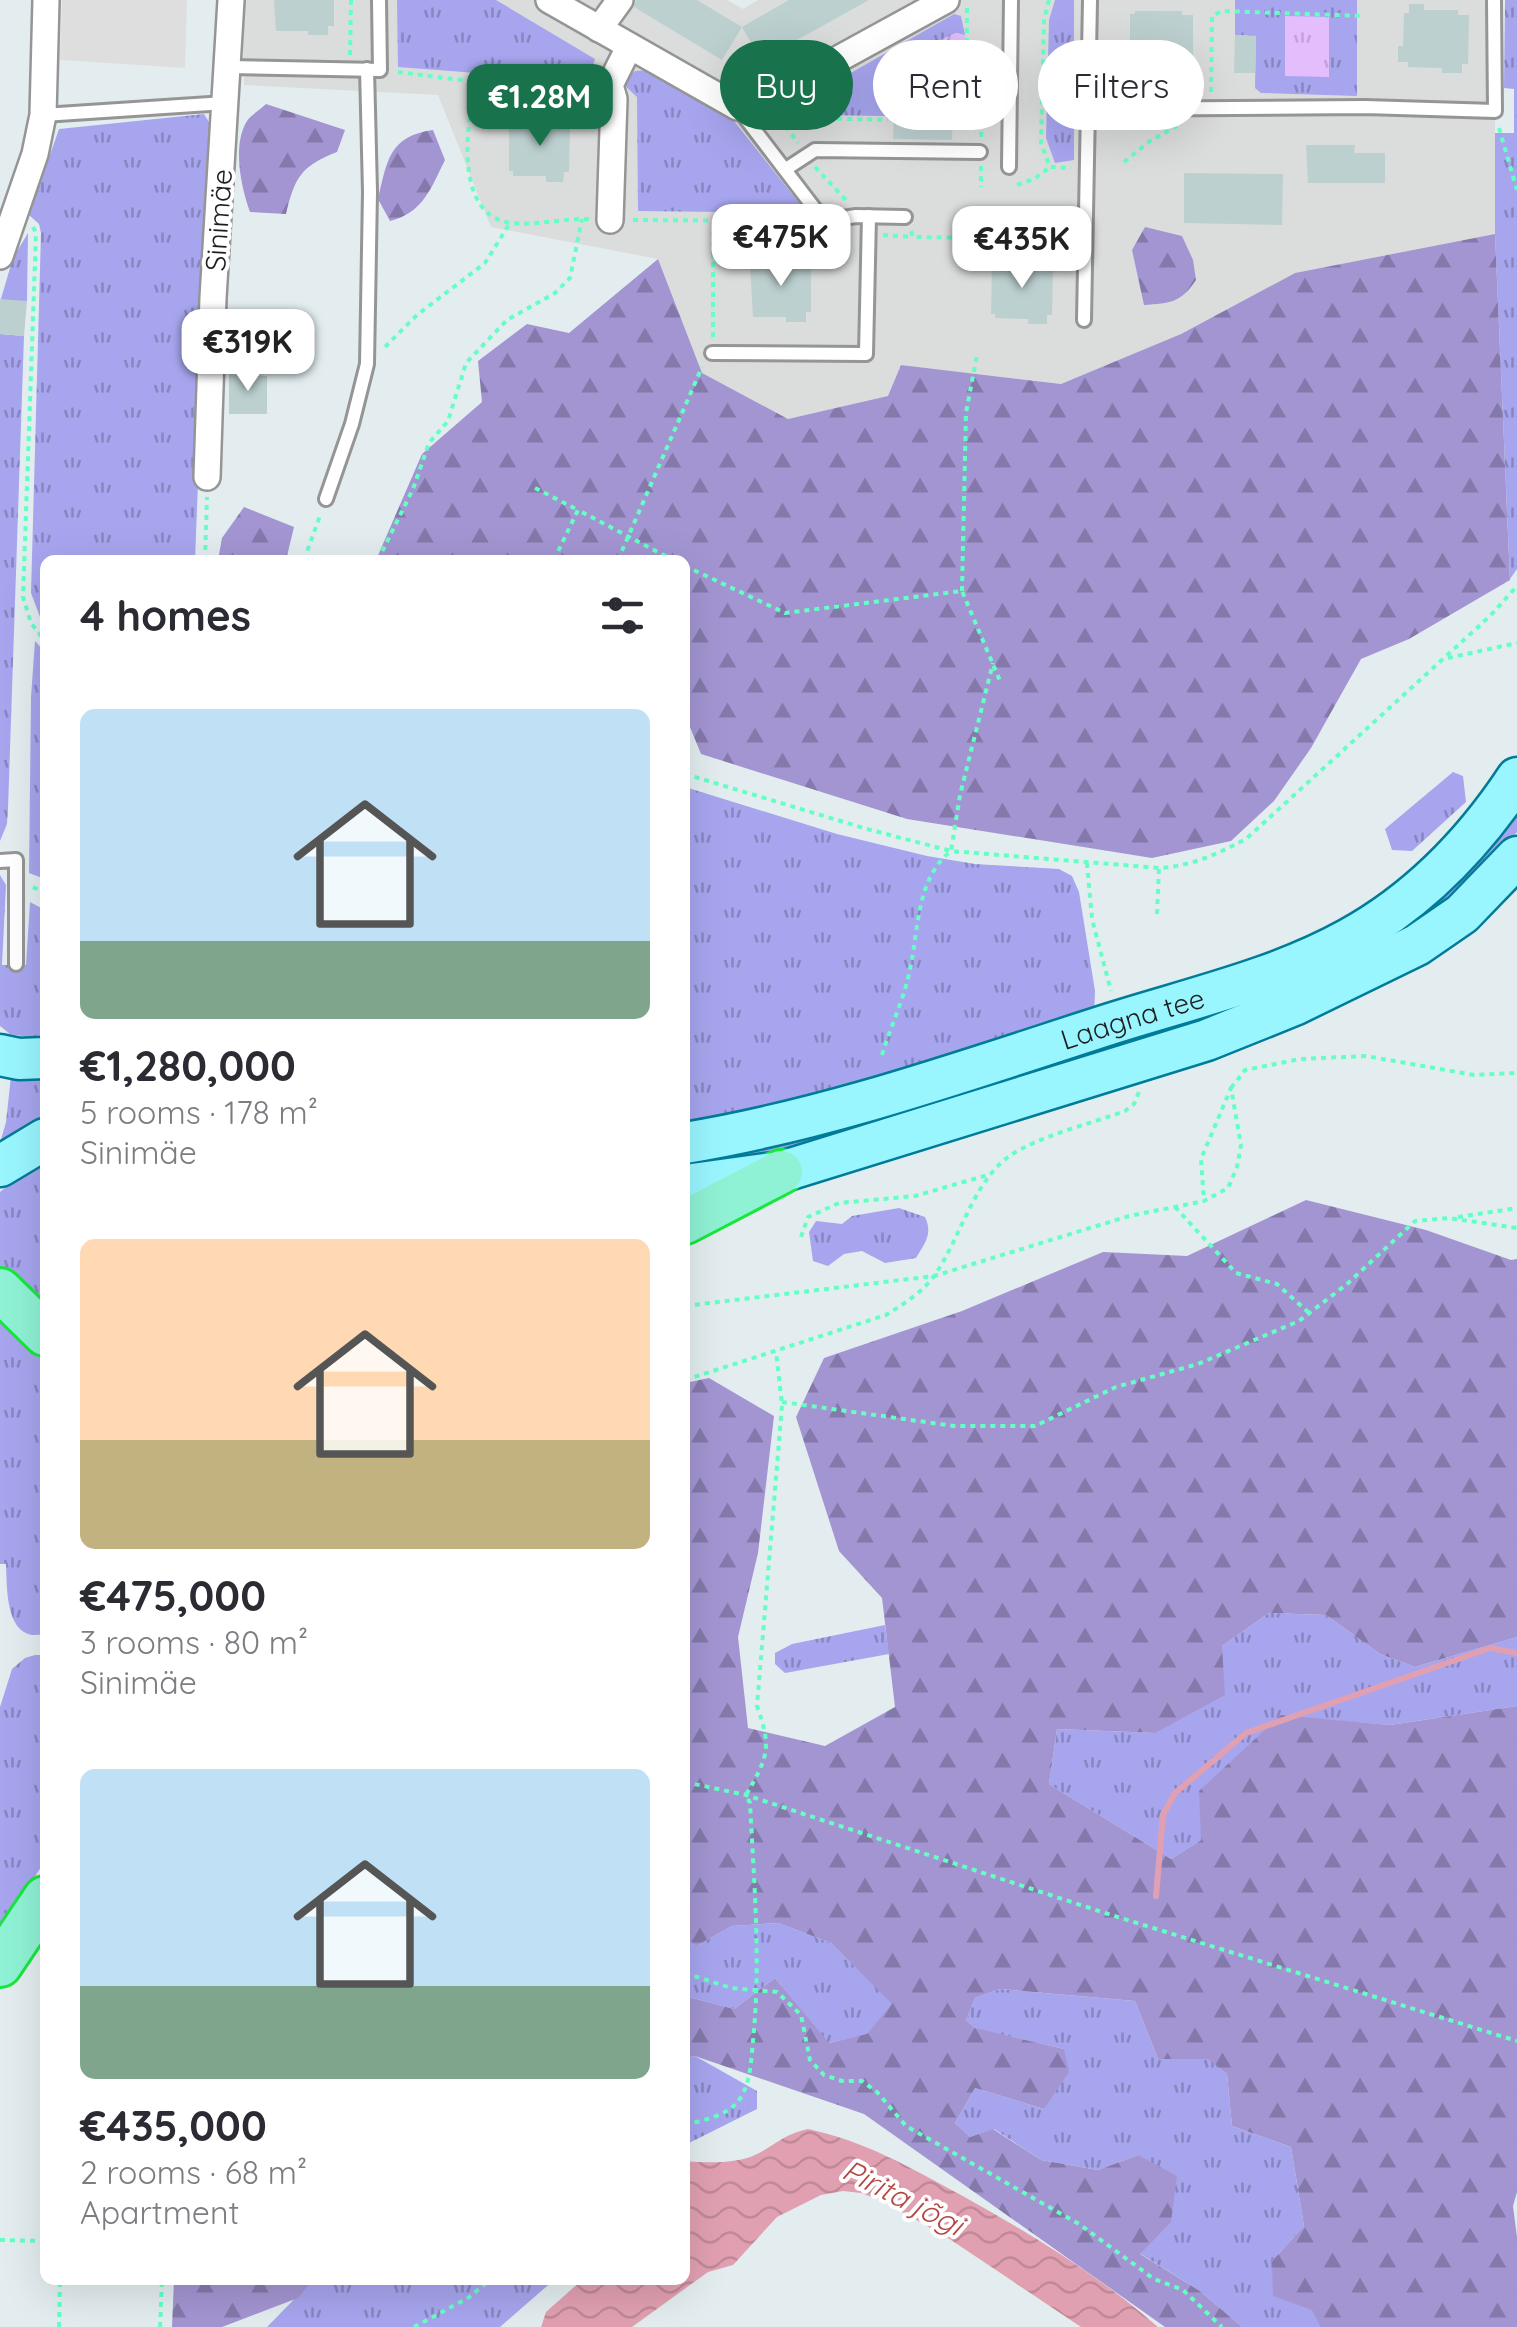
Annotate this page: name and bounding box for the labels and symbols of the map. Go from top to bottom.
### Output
pin: €1.28M [459,64,621,149]
street label: Sinimäe [197,168,239,272]
pin: €475K [711,204,851,289]
pin: €435K [952,206,1092,291]
pin: €319K [178,309,318,394]
street label: Laagna tee [1056,979,1208,1056]
water label: Pirita jõgi [836,2151,973,2245]

